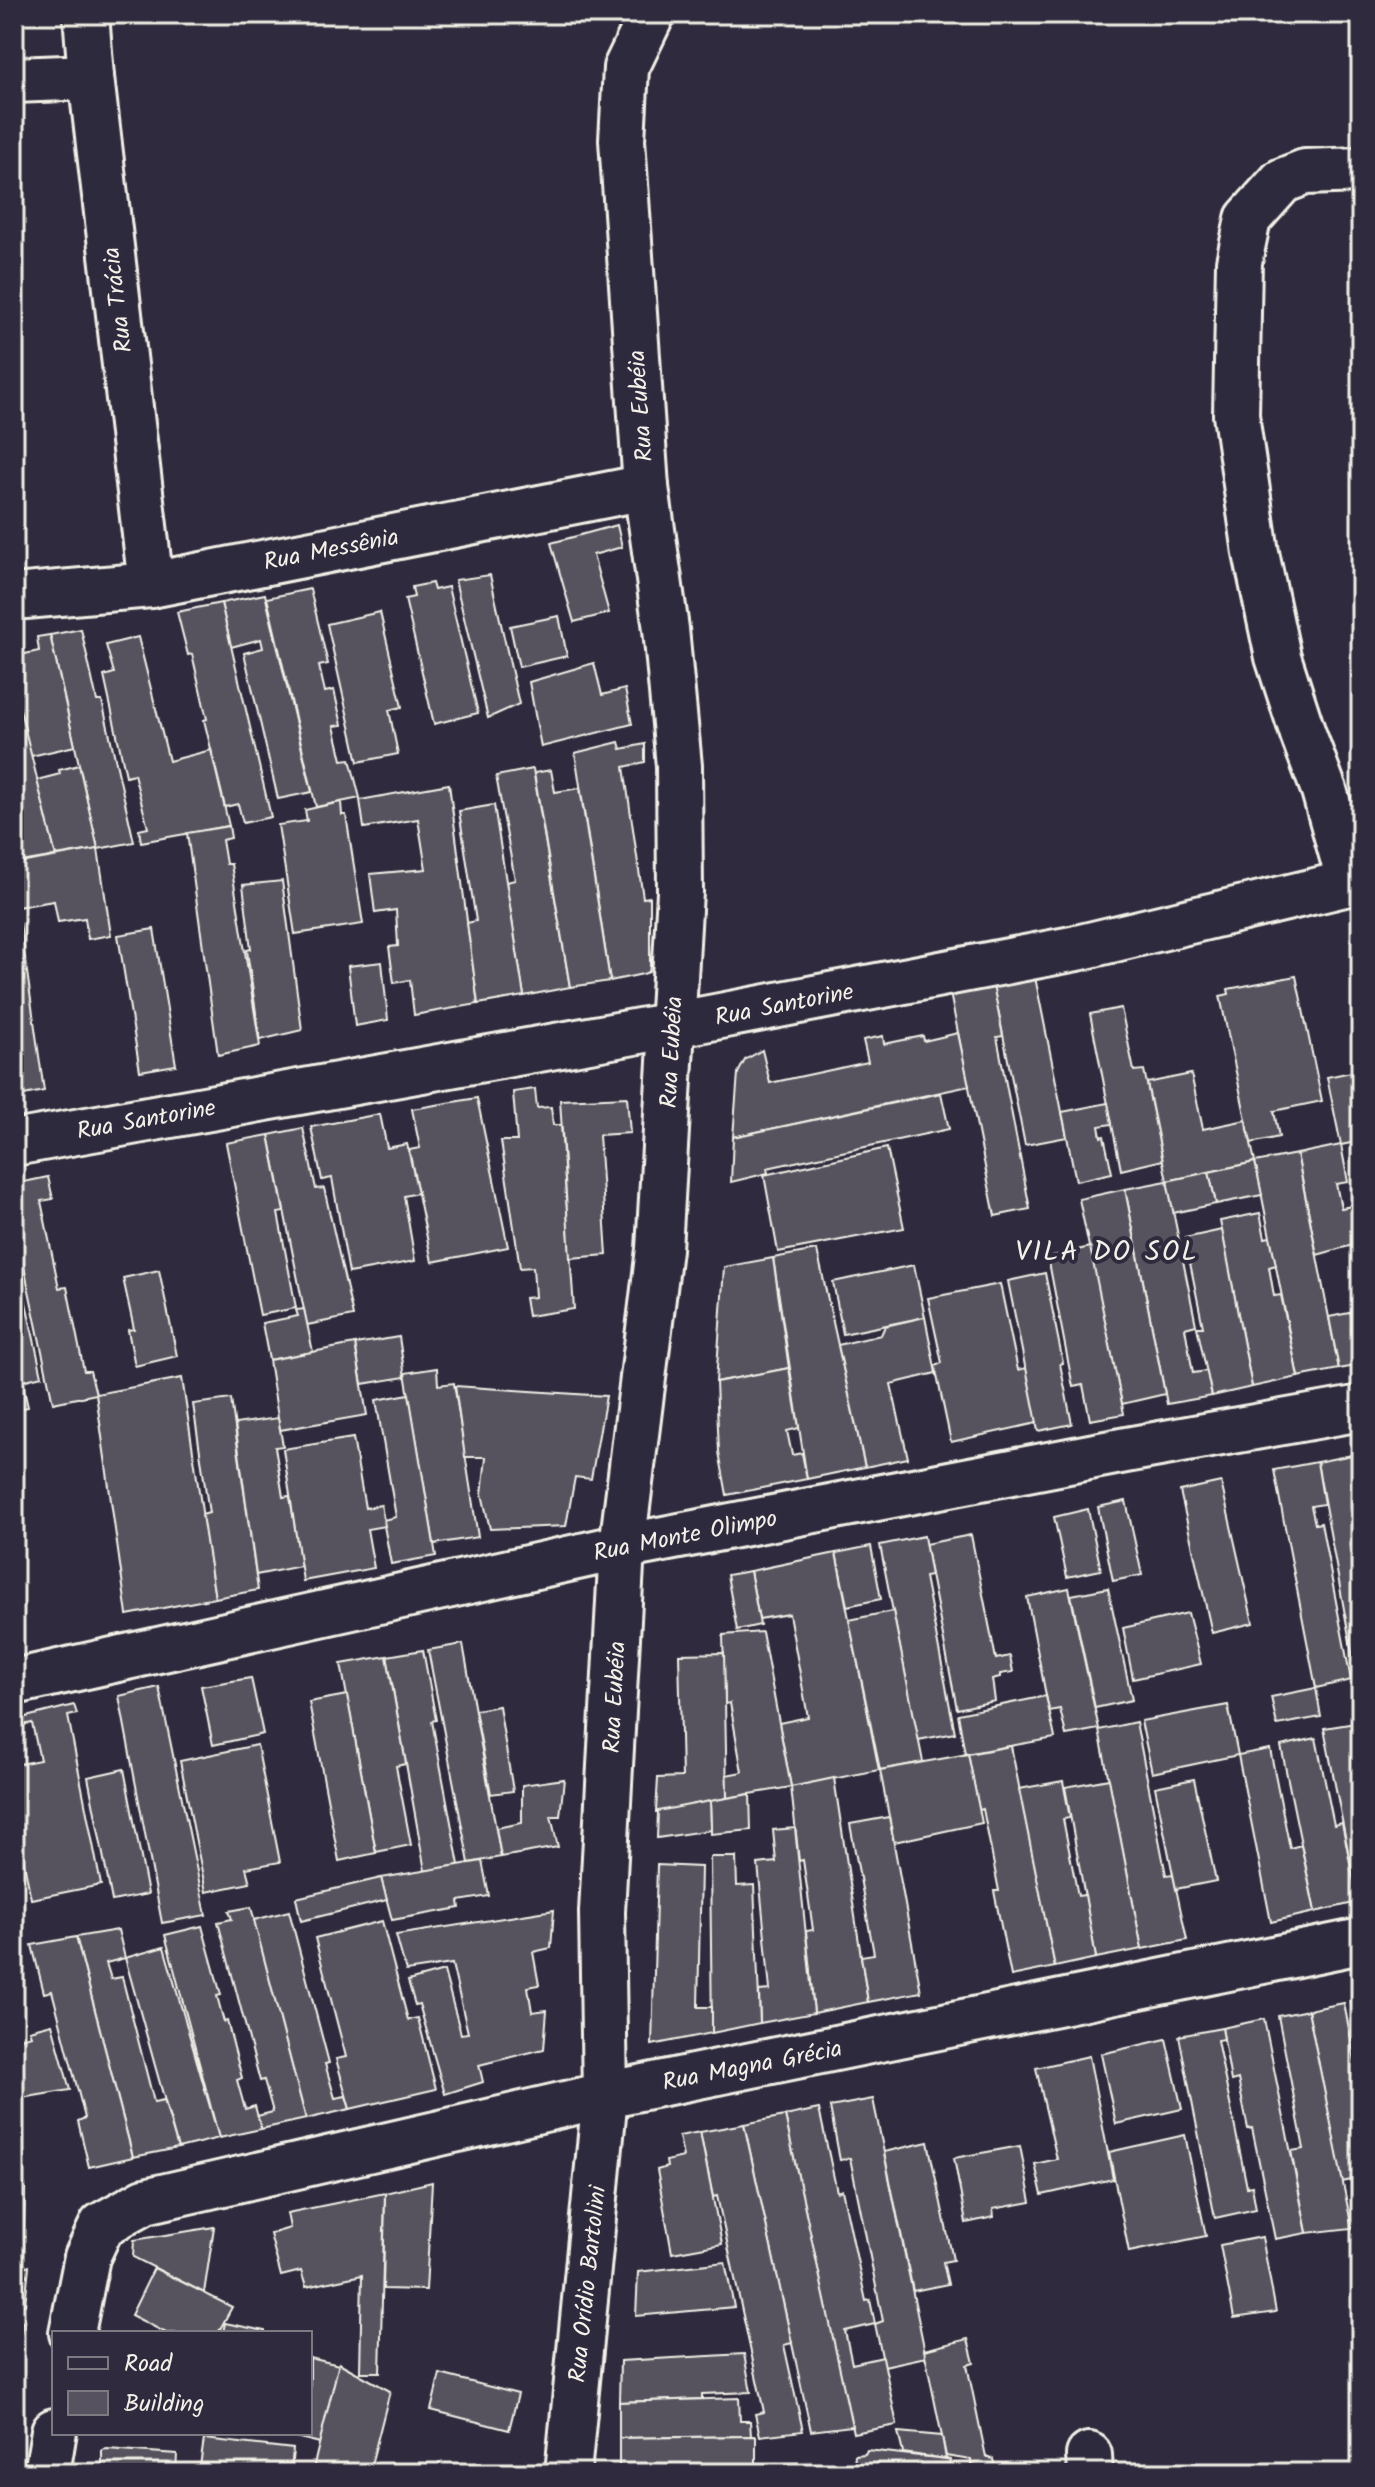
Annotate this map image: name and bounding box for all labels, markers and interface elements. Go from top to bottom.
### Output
street label: Rua Trácia [93,245,144,355]
street label: Rua Eubéia [618,349,665,463]
street label: Rua Messênia [260,518,402,583]
street label: Rua Santorine [712,973,857,1038]
street label: Rua Eubéia [650,995,695,1109]
street label: Rua Santorine [74,1089,219,1152]
district label: VILA DO SOL [1016,1230,1198,1275]
street label: Rua Monte Olimpo [590,1500,781,1573]
street label: Rua Eubéia [593,1640,638,1754]
street label: Rua Magna Grécia [659,2030,846,2103]
street label: Rua Orídio Bartolini [559,2183,618,2385]
legend [52,2331,312,2435]
text: Road [124,2345,173,2384]
text: Building [124,2385,204,2424]

